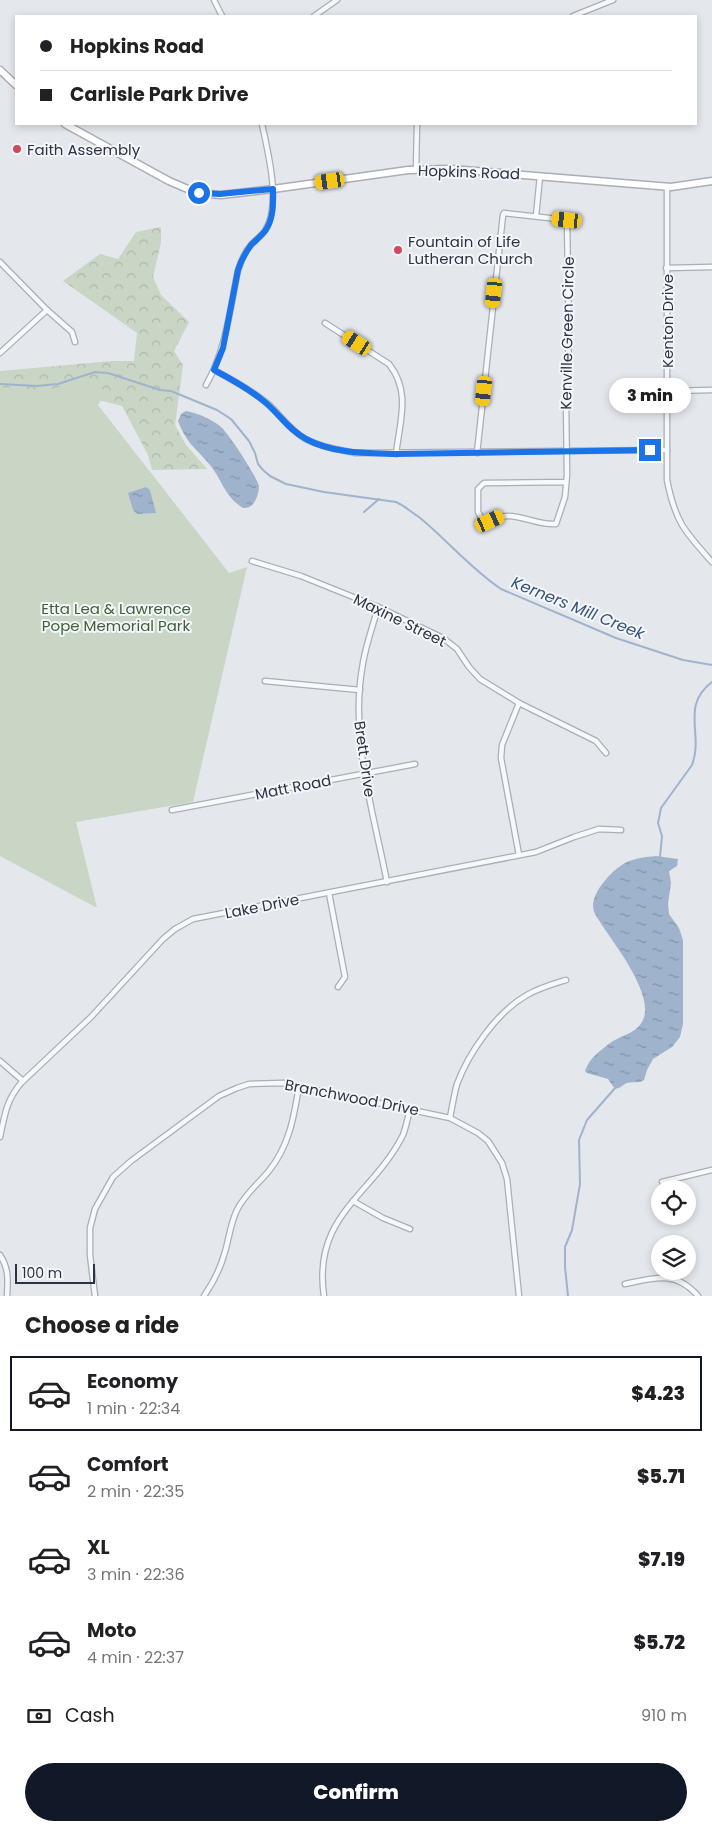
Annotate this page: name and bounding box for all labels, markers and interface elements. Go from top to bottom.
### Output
text: Hopkins Road [70,33,204,60]
text: Carlisle Park Drive [70,81,248,108]
place label: Faith Assembly [27,139,141,160]
marker: Faith Assembly [11,143,23,155]
street label: Hopkins Road [418,160,520,184]
car [314,171,345,191]
route start [188,182,210,204]
car [551,211,582,229]
place label: Fountain of Life Lutheran Church [408,231,533,269]
marker: Fountain of Life Lutheran Church [392,244,404,256]
street label: Kenville Green Circle [555,256,579,410]
street label: Kenton Drive [657,274,678,368]
car [484,277,503,309]
car [340,329,373,357]
car [474,375,493,407]
callout: 3 min [609,378,691,412]
text: 3 min [627,384,673,407]
route end [639,439,661,461]
car [473,508,506,534]
water label: Kerners Mill Creek [508,571,649,645]
street label: Maxine Street [350,588,450,652]
park label: Etta Lea & Lawrence Pope Memorial Park [41,598,191,636]
street label: Brett Drive [349,720,381,798]
street label: Matt Road [253,769,333,805]
street label: Lake Drive [223,889,301,923]
street label: Branchwood Drive [283,1074,421,1120]
map controls [651,1180,696,1280]
button: locate [651,1180,696,1225]
button: layers [651,1235,696,1280]
scale bar [15,1261,95,1284]
text: 100 m [22,1263,62,1283]
text: Choose a ride [25,1310,179,1341]
text: Economy [87,1368,178,1395]
icon: car [27,1371,72,1416]
text: $4.23 [631,1380,685,1407]
text: 1 min · 22:34 [87,1397,180,1420]
text: Comfort [87,1451,169,1478]
icon: car [27,1454,72,1499]
text: $5.71 [637,1463,685,1490]
text: 2 min · 22:35 [87,1480,184,1503]
text: XL [87,1534,110,1561]
icon: car [27,1537,72,1582]
text: $7.19 [638,1546,685,1573]
text: 3 min · 22:36 [87,1563,185,1586]
text: Moto [87,1617,136,1644]
icon: car [27,1620,72,1665]
text: $5.72 [634,1629,685,1656]
text: 4 min · 22:37 [87,1646,184,1669]
icon: cash [25,1702,53,1730]
text: Cash [65,1702,115,1729]
text: 910 m [641,1704,687,1727]
button: Confirm [25,1763,687,1821]

